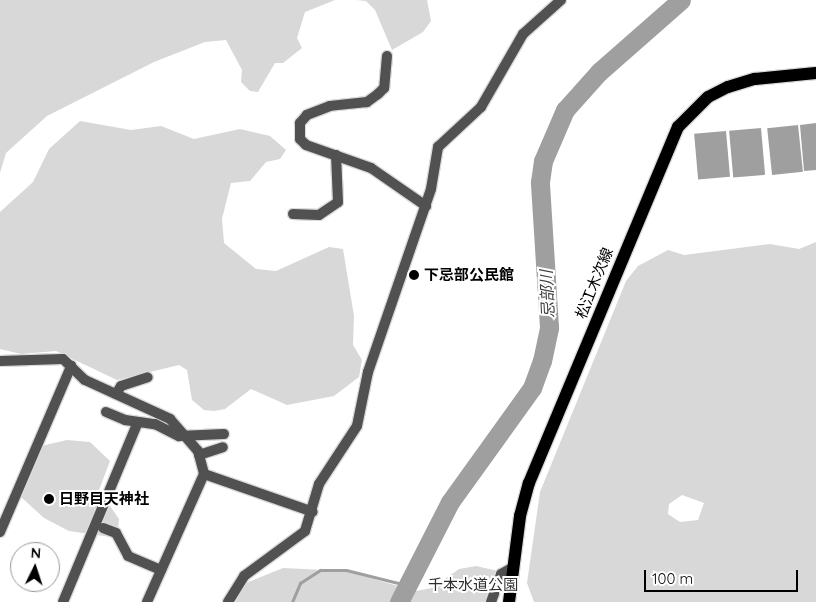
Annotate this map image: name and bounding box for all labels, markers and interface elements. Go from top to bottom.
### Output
street label: 松江木次線 [572,245,616,321]
place label: 下忌部公民館 [424,266,514,284]
marker: 下忌部公民館 [408,269,420,281]
water label: 忌部川 [536,270,558,318]
place label: 日野目天神社 [59,490,149,508]
marker: 日野目天神社 [43,493,55,505]
north arrow [10,542,60,592]
text: N [30,544,42,562]
scale bar [646,560,800,592]
text: 100 m [652,569,693,588]
park label: 千本水道公園 [428,576,518,594]

